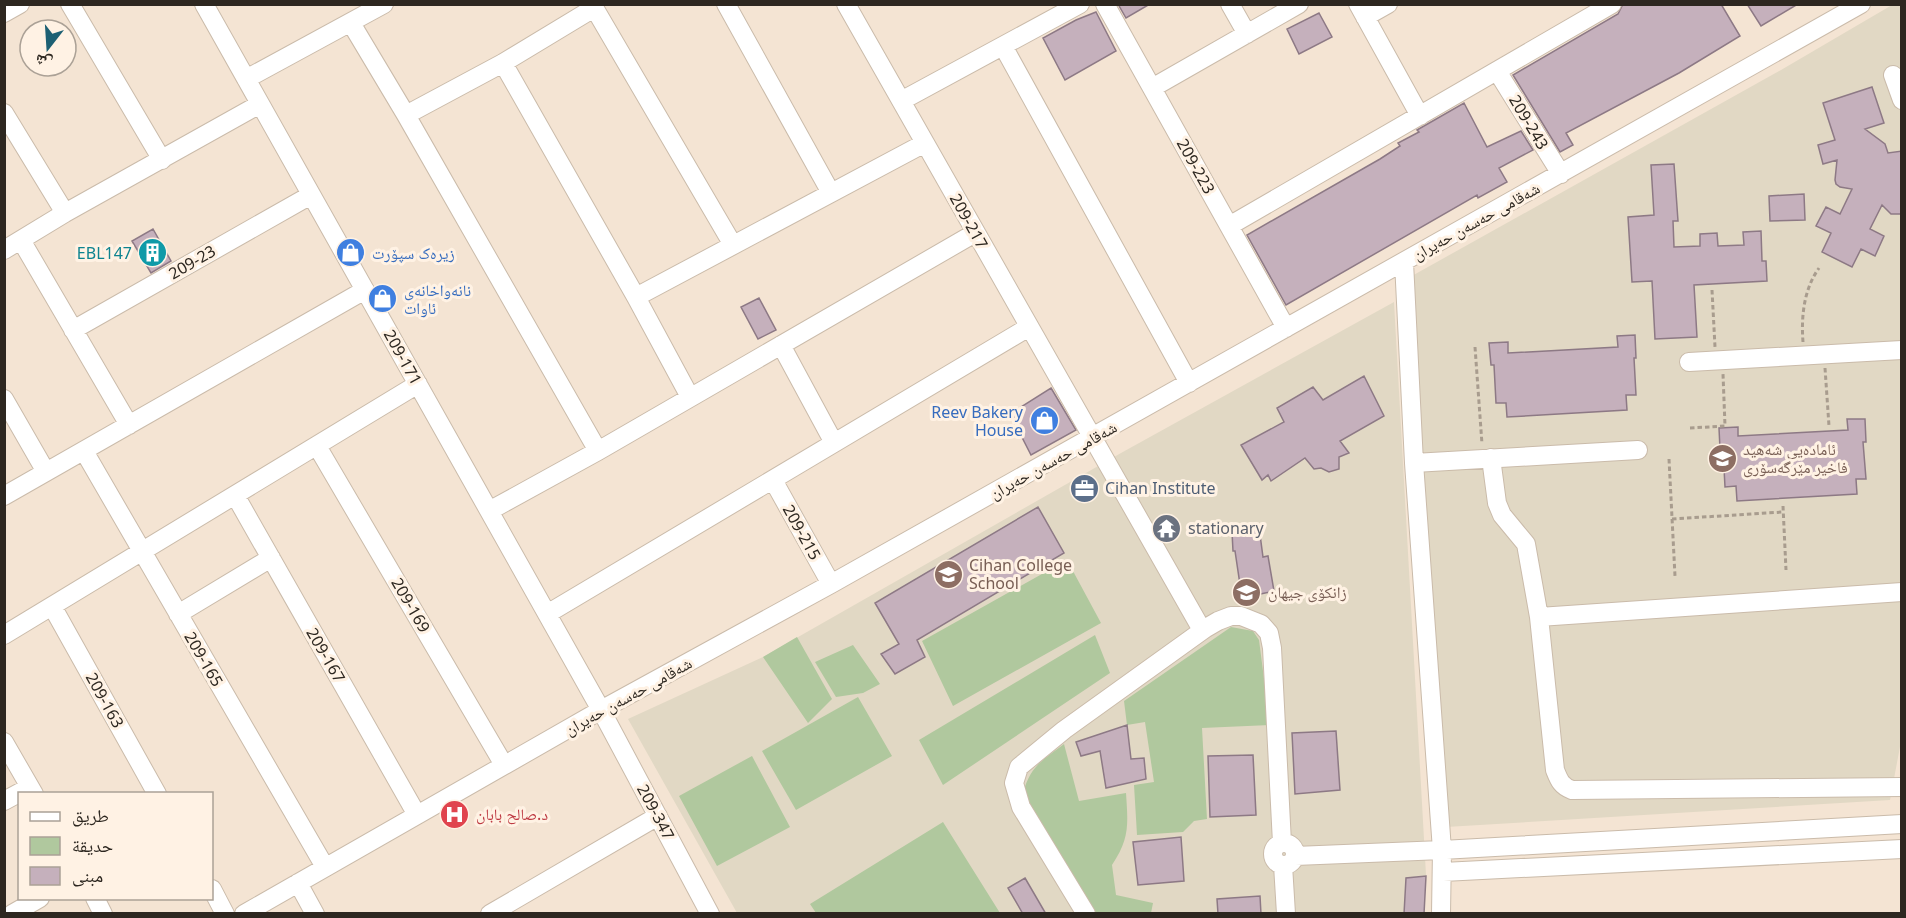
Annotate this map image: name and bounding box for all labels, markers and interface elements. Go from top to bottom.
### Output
north arrow [18,18,78,78]
text: ش [32,49,55,75]
street label: 209-243 [1504,91,1554,153]
street label: 209-223 [1172,134,1220,198]
street label: شەقامی حەسەن حەیران [1408,177,1544,265]
street label: 209-217 [945,189,993,253]
building icon: EBL147 [137,237,169,269]
shop icon: زیرەک سپۆرت [335,237,367,269]
street label: 209-23 [164,240,220,284]
place label: EBL147 [77,242,132,264]
place label: زیرەک سپۆرت [372,242,455,264]
place label: نانەواخانەی ئاوات [404,279,471,319]
shop icon: نانەواخانەی ئاوات [367,283,399,315]
street label: 209-171 [379,325,427,389]
place label: Reev Bakery House [931,401,1024,441]
shop icon: Reev Bakery House [1028,405,1060,437]
street label: شەقامی حەسەن حەیران [985,416,1121,504]
place label: ئامادەیی شەهید فاخیر مێرگەسۆری [1743,438,1848,478]
school or university icon: ئامادەیی شەهید فاخیر مێرگەسۆری [1706,442,1738,474]
office icon: Cihan Institute [1068,472,1100,504]
place label: Cihan Institute [1105,477,1216,499]
street label: 209-215 [778,500,826,564]
temple icon: stationary [1151,512,1183,544]
place label: stationary [1188,517,1264,539]
place label: Cihan College School [969,554,1072,594]
school or university icon: Cihan College School [932,558,964,590]
street label: 209-169 [386,573,436,637]
school or university icon: زانکۆی جیھان [1231,576,1263,608]
place label: زانکۆی جیھان [1268,581,1347,603]
street label: 209-167 [301,623,351,687]
street label: 209-165 [179,627,229,691]
street label: شەقامی حەسەن حەیران [560,652,696,740]
street label: 209-163 [81,668,129,732]
street label: 209-347 [632,780,680,844]
legend [18,792,213,900]
hospital icon: د.صالح بابان [439,798,471,830]
text: طريق [72,803,109,827]
place label: د.صالح بابان [476,803,548,825]
text: حديقة [72,833,113,857]
text: مبنى [72,863,103,887]

